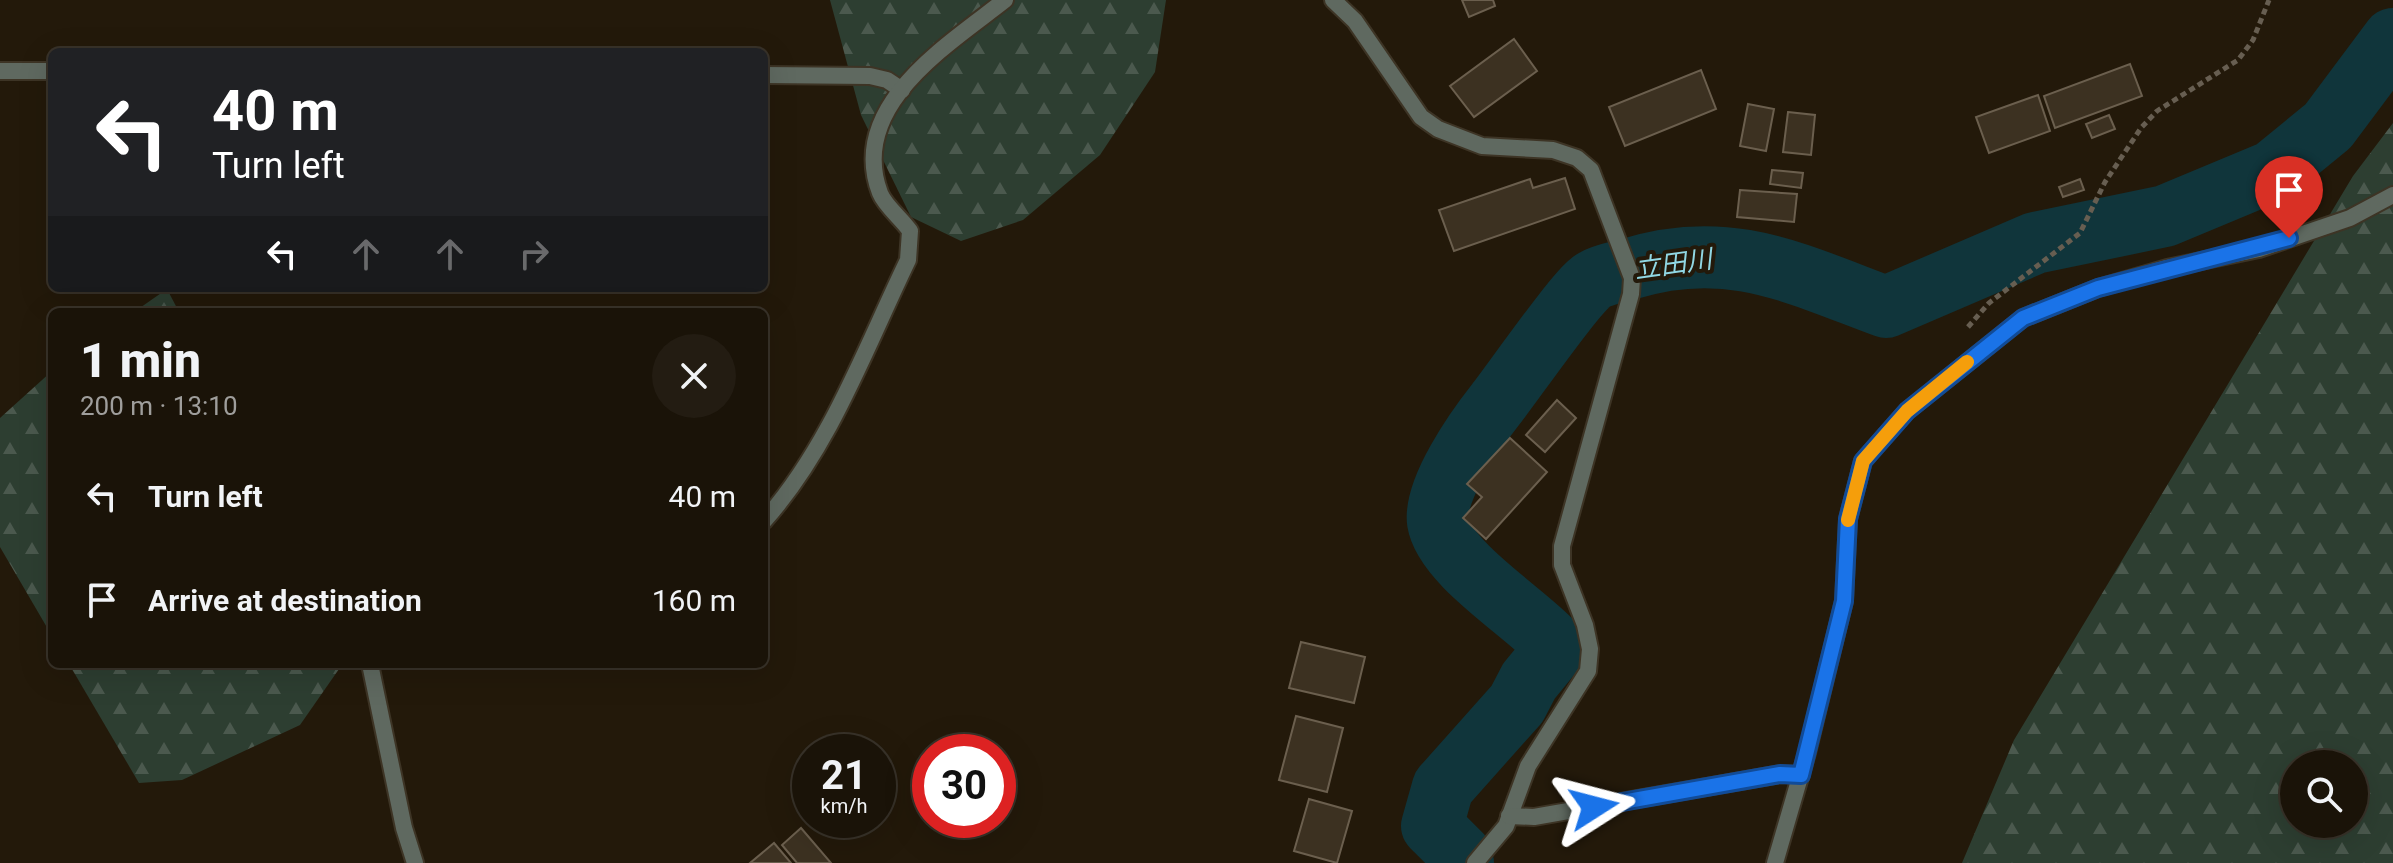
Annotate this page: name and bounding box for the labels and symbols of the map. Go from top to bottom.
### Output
pin [2255,156,2323,238]
water label: 立田川 [1632,243,1717,284]
speed limit sign: 30 [912,734,1016,838]
position arrow [1552,765,1636,849]

